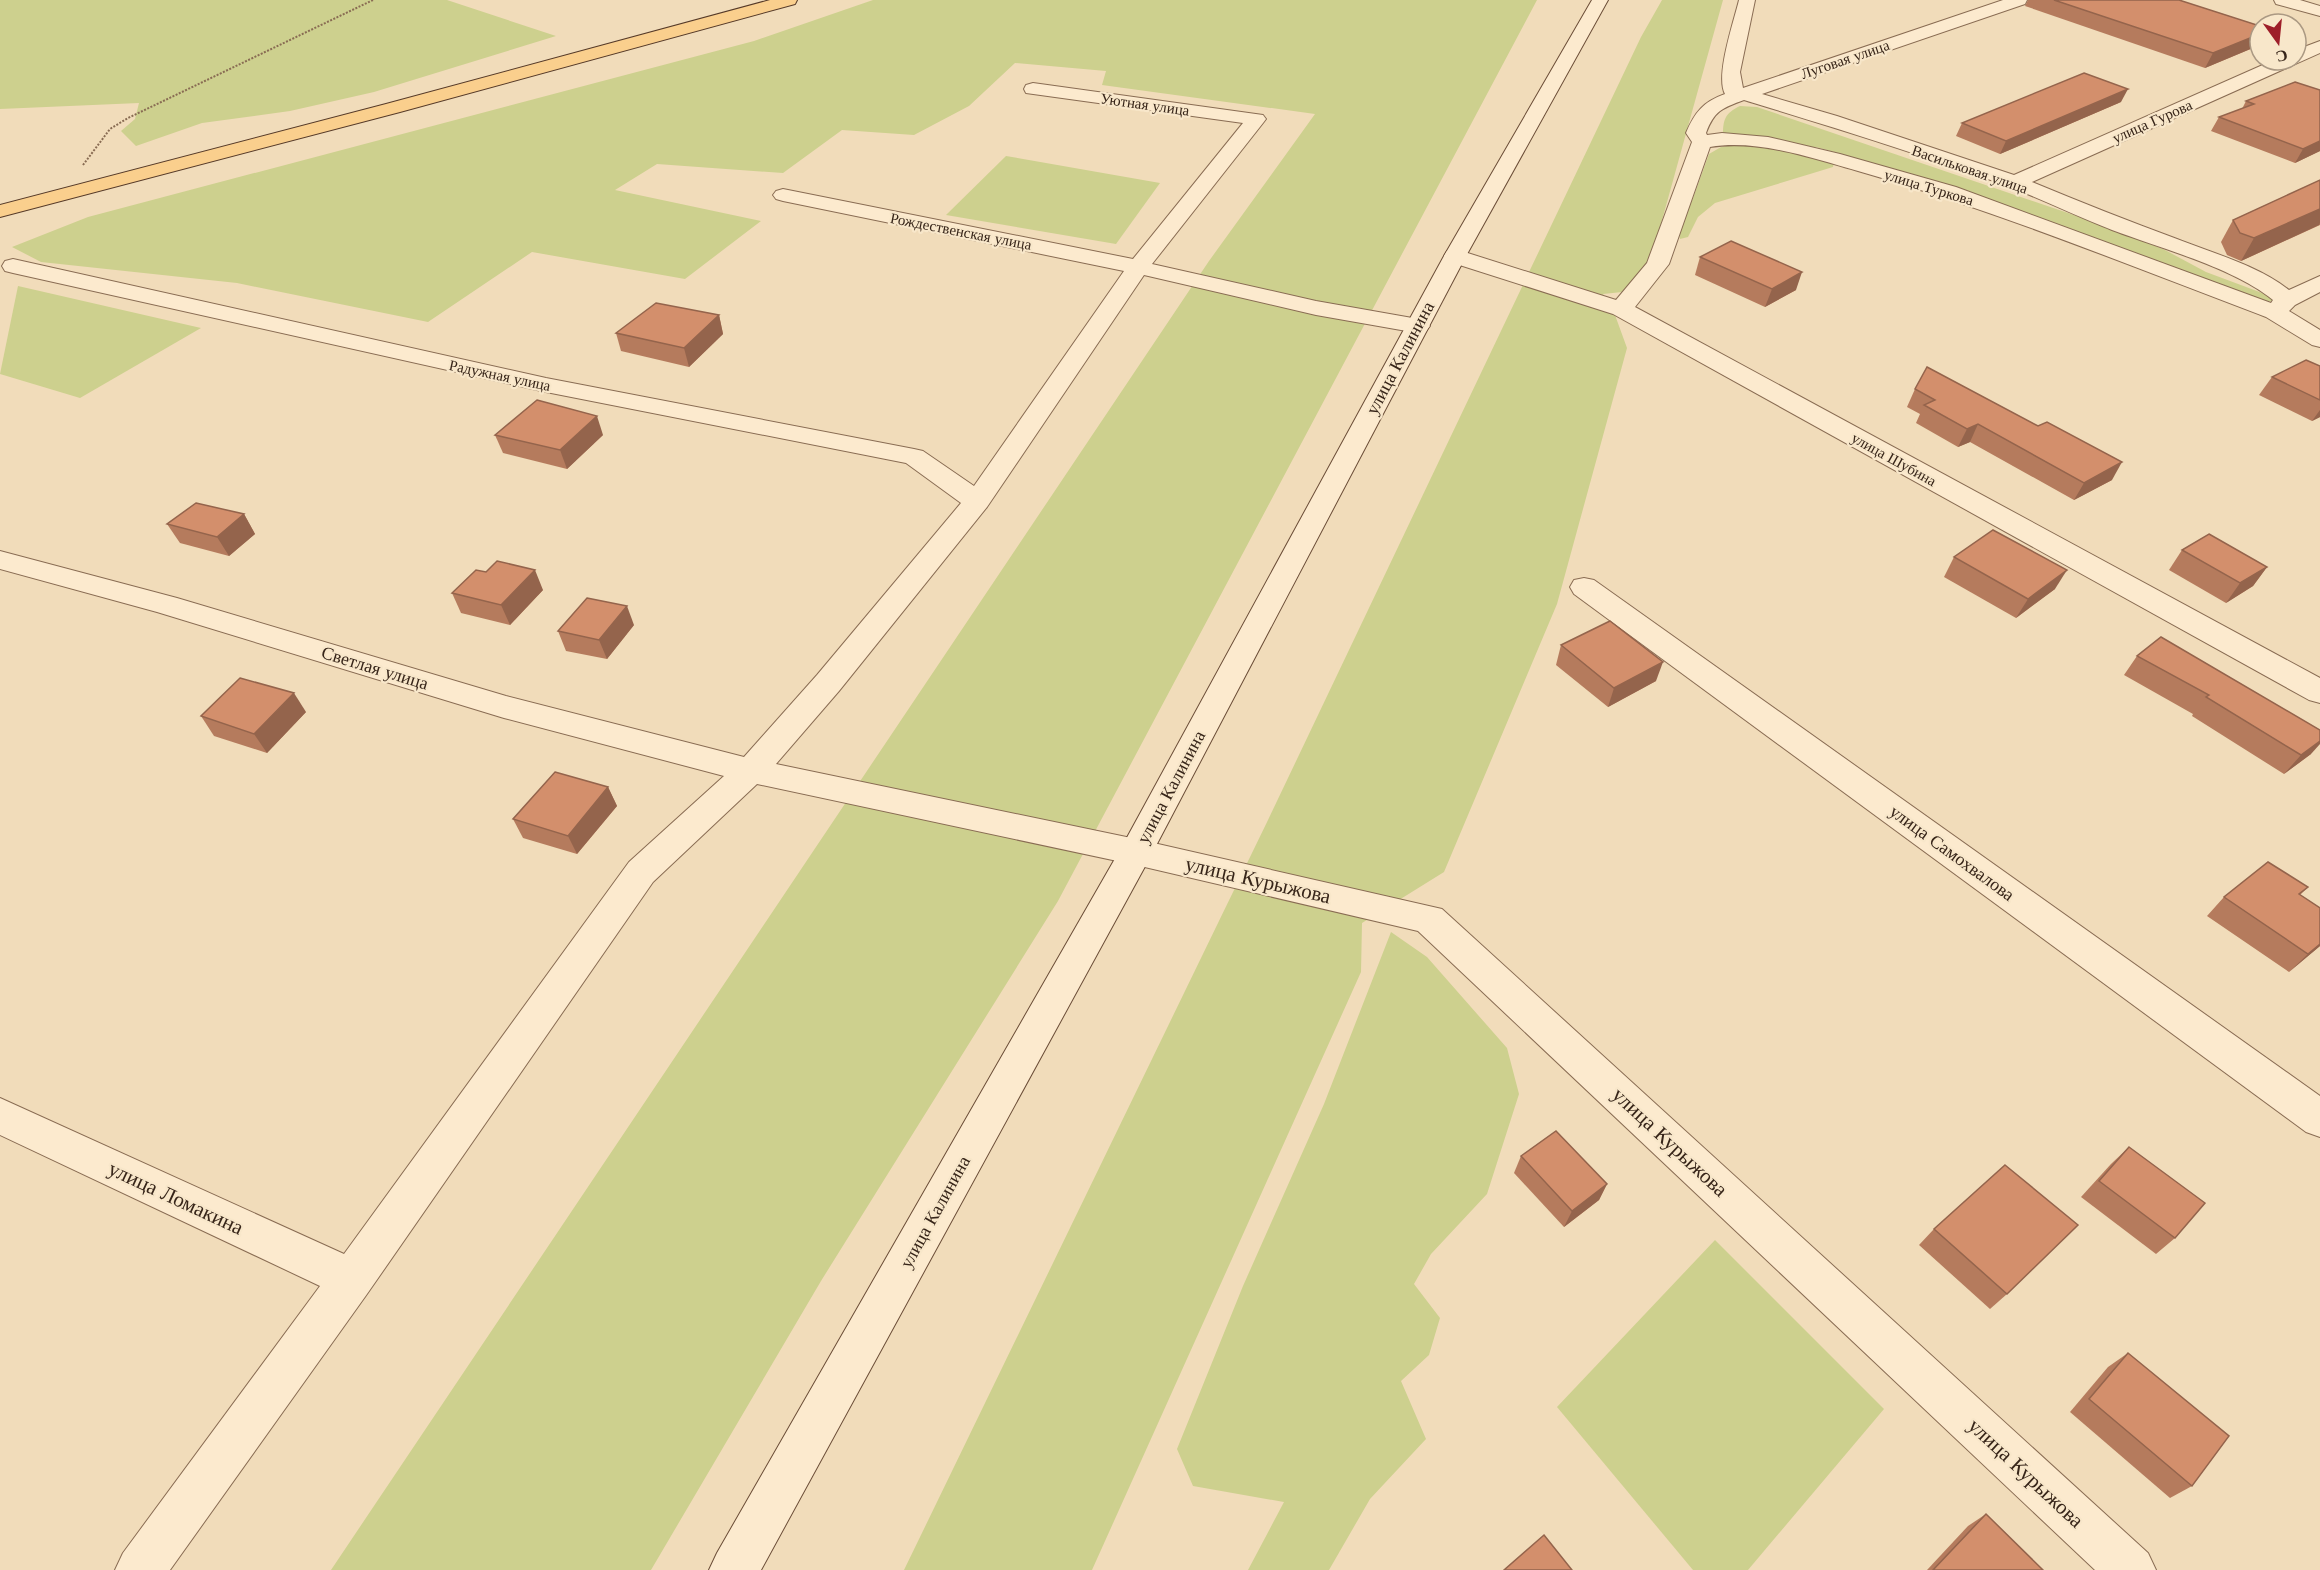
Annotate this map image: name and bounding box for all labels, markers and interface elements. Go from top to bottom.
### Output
north arrow [2248,12,2308,72]
street label: Луговая улица [1798,35,1892,83]
text: С [2274,45,2290,68]
street label: Уютная улица [1099,88,1191,120]
street label: улица Гурова [2109,95,2195,147]
street label: Васильковая улица [1909,140,2031,198]
street label: улица Туркова [1882,164,1976,210]
street label: Рождественская улица [889,208,1034,254]
street label: улица Калинина [1361,298,1439,418]
street label: Радужная улица [448,355,553,395]
street label: улица Шубина [1848,428,1940,490]
street label: Светлая улица [319,641,431,695]
street label: улица Калинина [1132,727,1210,847]
street label: улица Самохвалова [1885,800,2019,906]
street label: улица Курыжова [1183,851,1334,910]
street label: улица Курыжова [1607,1082,1734,1203]
street label: улица Калинина [895,1152,975,1272]
street label: улица Ломакина [104,1155,248,1241]
street label: улица Курыжова [1963,1413,2090,1534]

